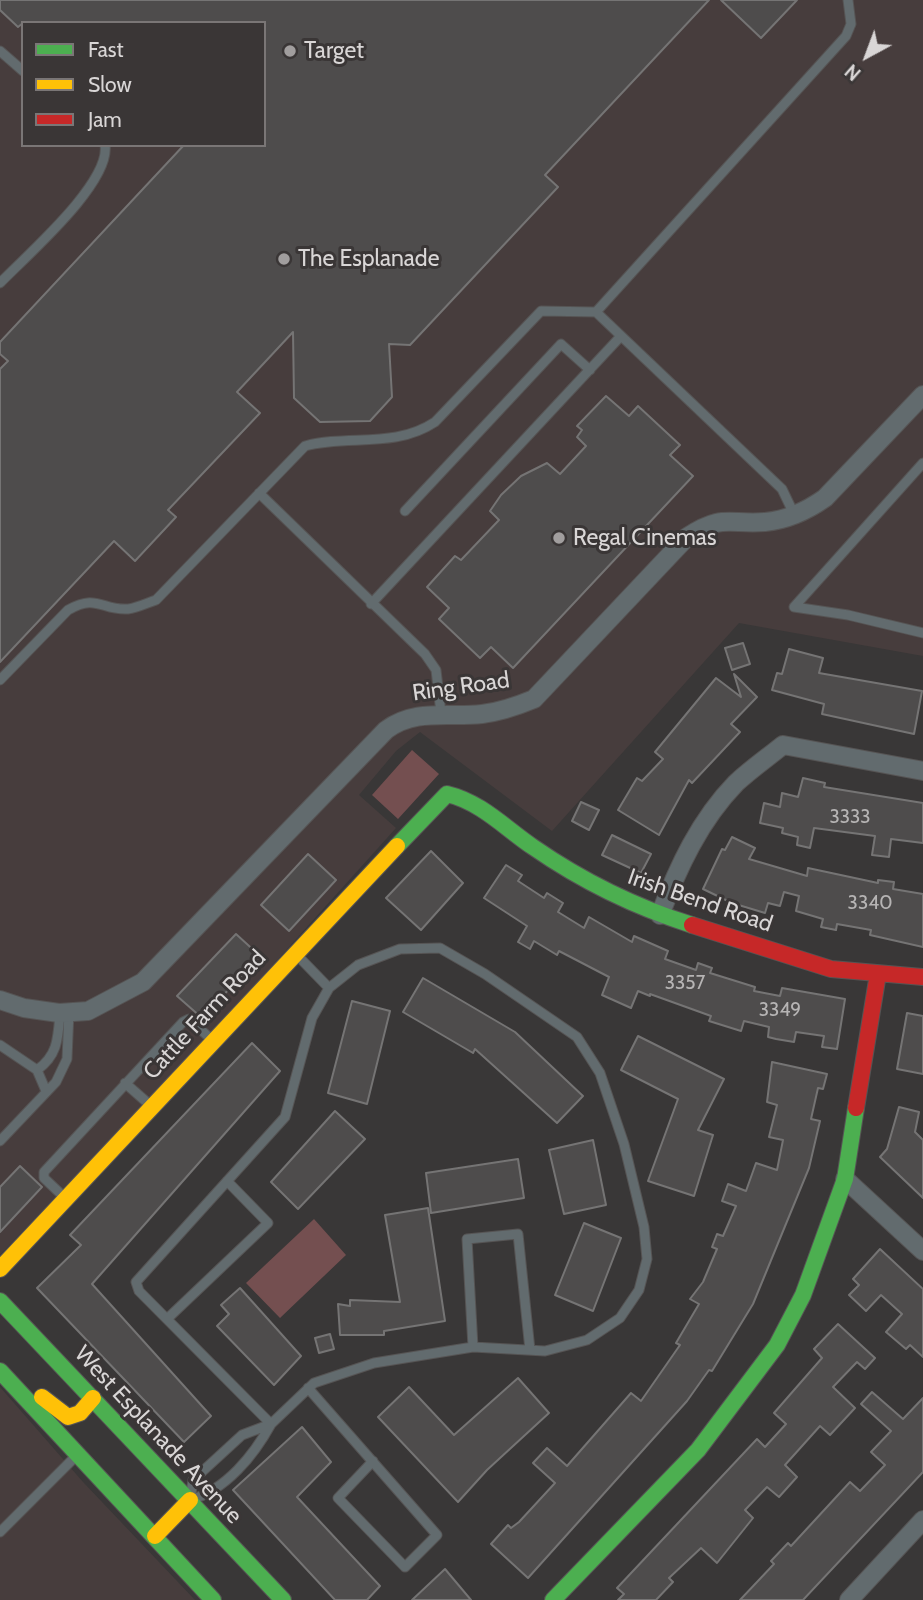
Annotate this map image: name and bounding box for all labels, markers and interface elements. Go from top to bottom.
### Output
legend [21,21,266,147]
north arrow [832,21,902,91]
text: Fast [88,37,124,62]
place label: Target [304,37,364,65]
marker: Target [282,43,298,59]
text: N [840,59,866,85]
text: Slow [88,72,132,97]
text: Jam [88,107,122,132]
place label: The Esplanade [298,245,439,273]
marker: The Esplanade [276,251,292,267]
place label: Regal Cinemas [573,524,716,552]
marker: Regal Cinemas [551,530,567,546]
street label: Ring Road [411,667,511,707]
house number: 3333 [829,806,871,828]
street label: Irish Bend Road [624,863,776,939]
house number: 3340 [848,892,892,914]
street label: Cattle Farm Road [138,945,272,1085]
house number: 3357 [665,972,705,994]
house number: 3349 [759,999,801,1021]
street label: West Esplanade Avenue [68,1340,248,1530]

